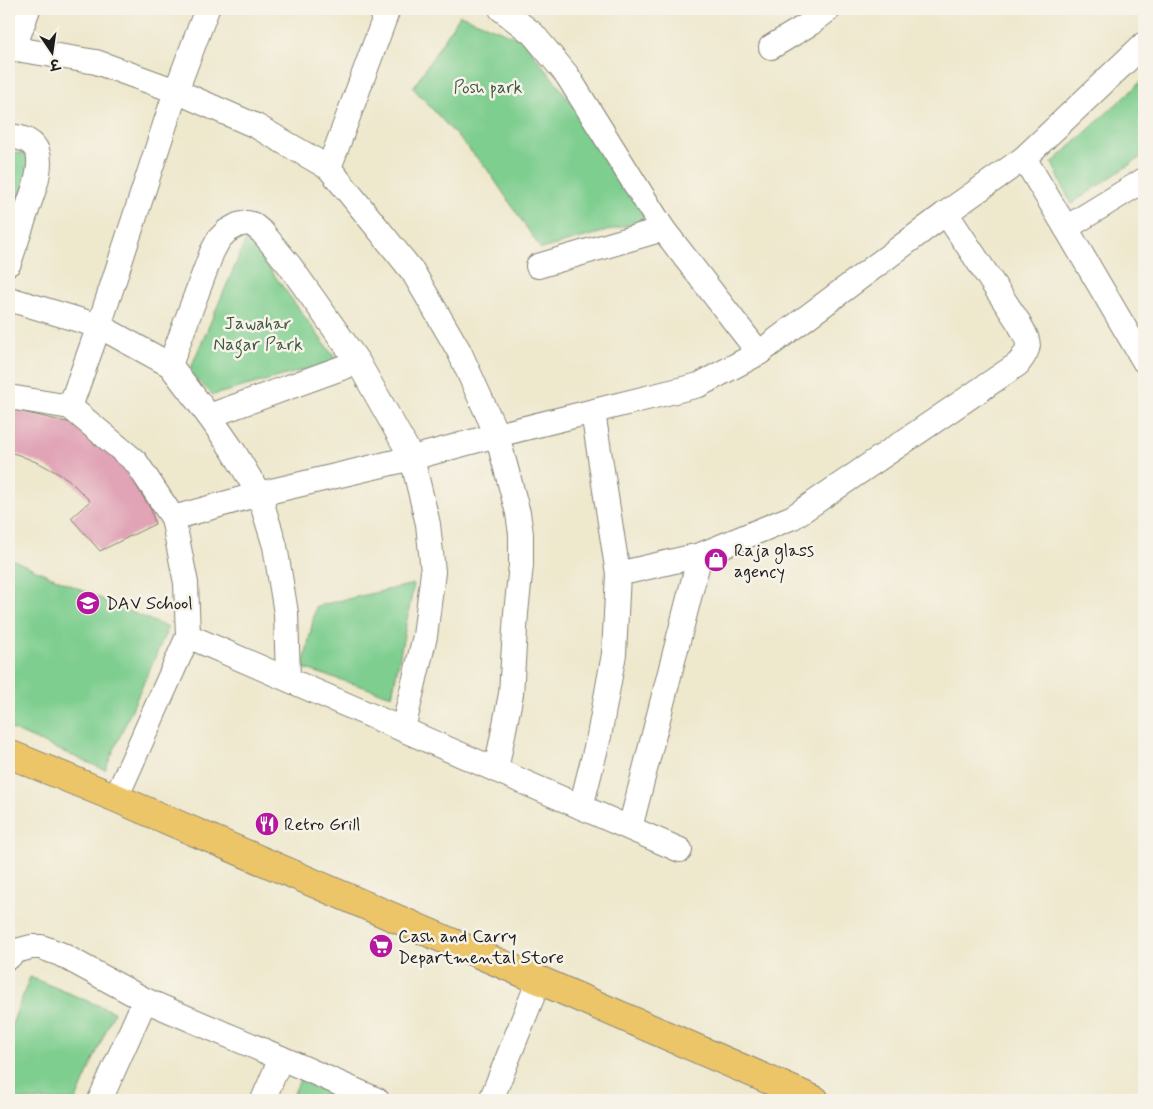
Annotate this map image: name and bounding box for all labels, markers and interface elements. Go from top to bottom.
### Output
north arrow [28,28,78,78]
text: उ [47,53,63,74]
park label: Posh park [453,76,523,100]
park label: Jawahar Nagar Park [213,312,303,359]
place label: Raja glass agency [734,539,814,584]
shop icon: Raja glass agency [703,547,729,573]
school or university icon: DAV School [75,590,101,616]
place label: DAV School [106,592,193,616]
restaurant icon: Retro Grill [254,811,280,837]
place label: Retro Grill [284,813,360,837]
place label: Cash and Carry Departmental Store [398,925,564,970]
supermarket icon: Cash and Carry Departmental Store [368,933,394,959]

